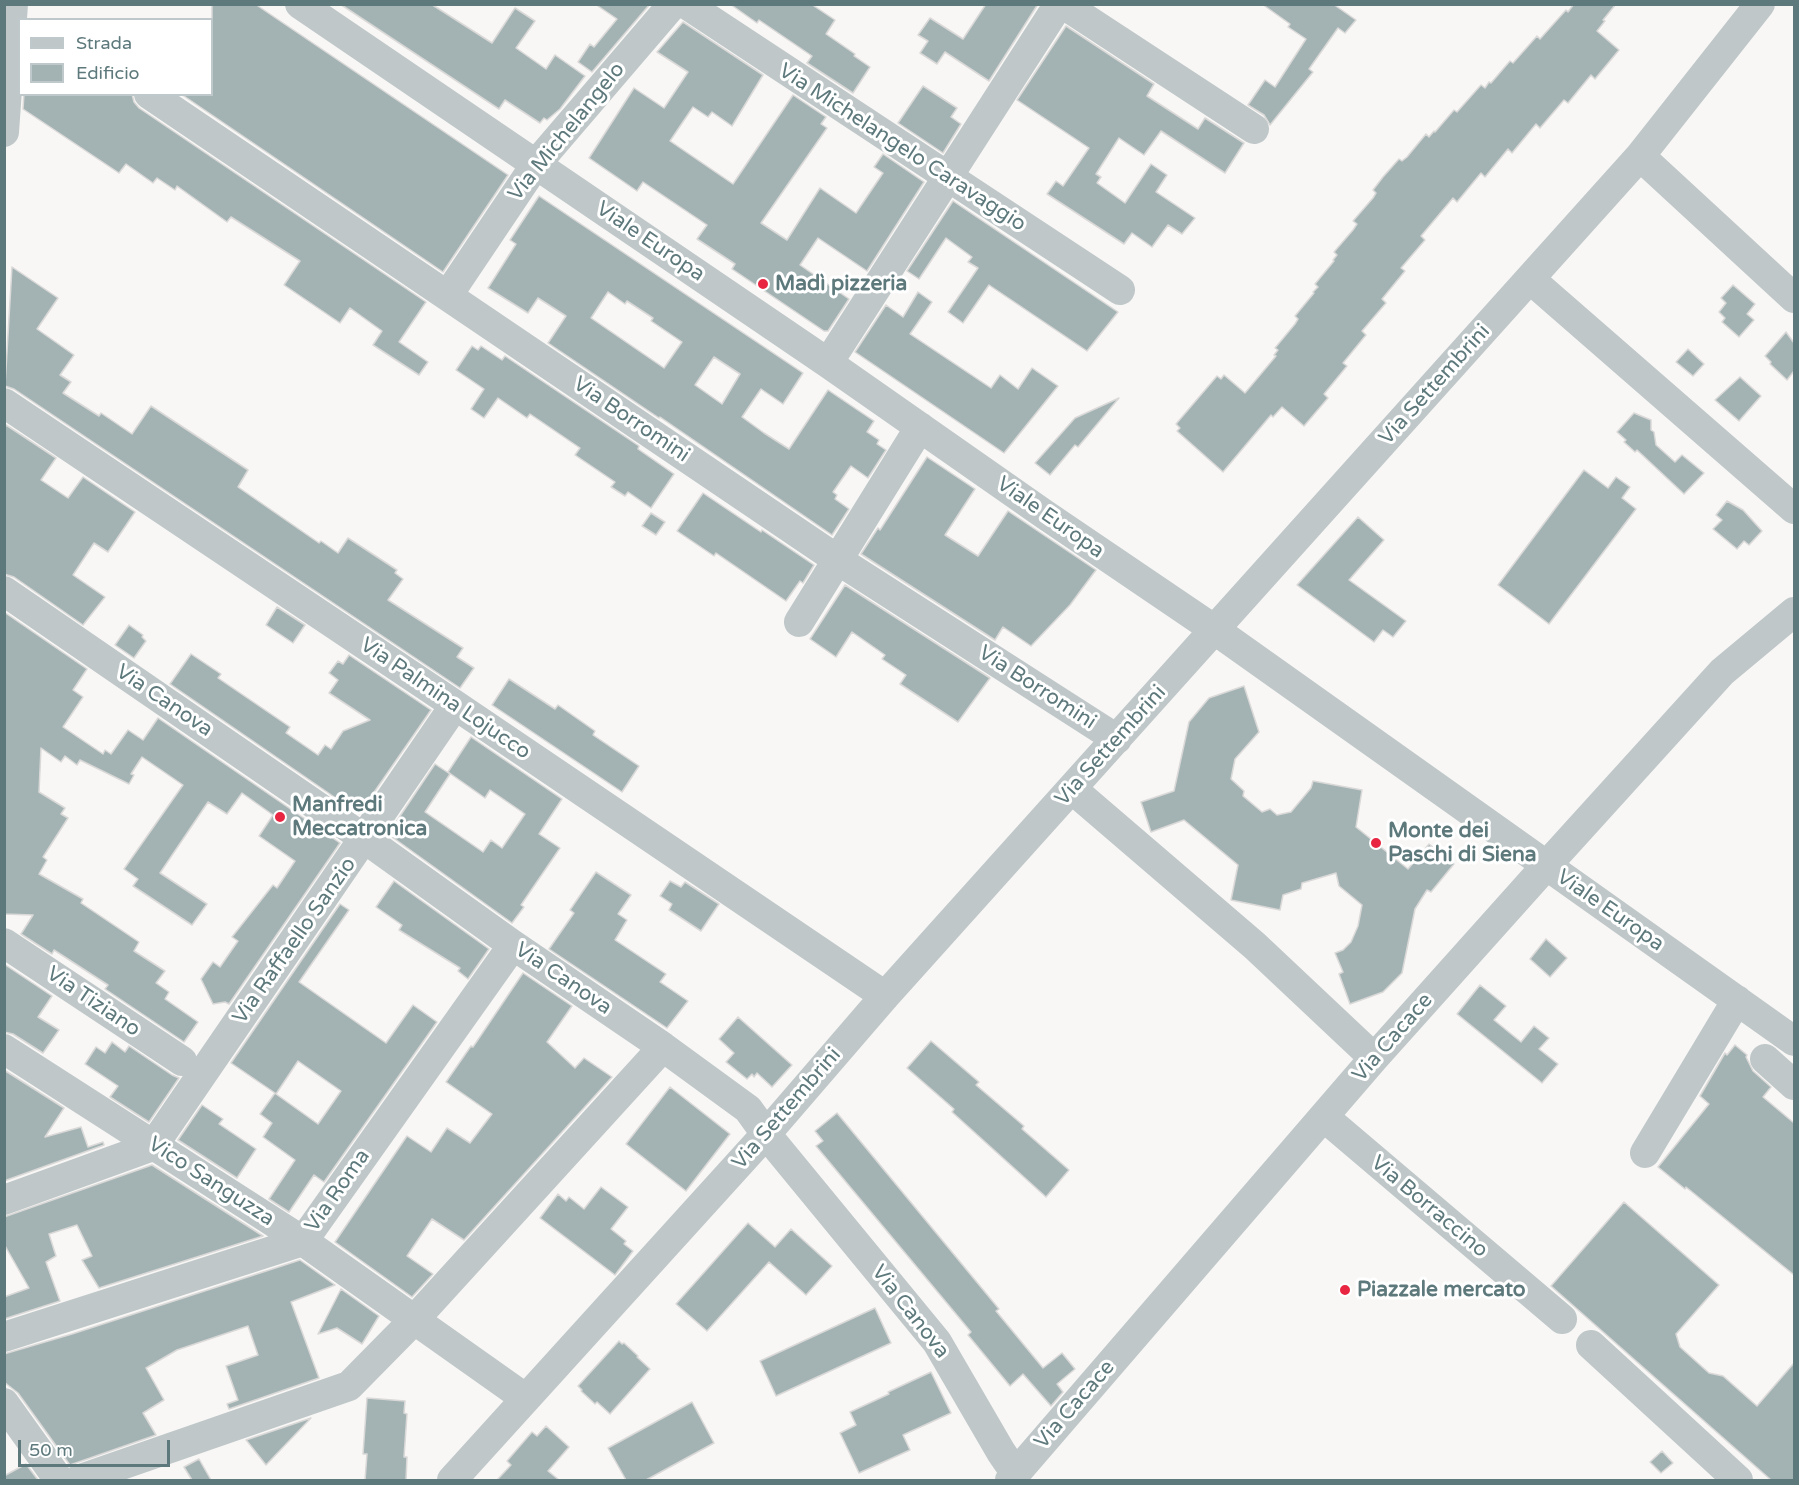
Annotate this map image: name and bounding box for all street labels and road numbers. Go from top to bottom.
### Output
street label: Via Michelangelo [503,58,631,206]
street label: Via Michelangelo Caravaggio [774,59,1030,237]
street label: Viale Europa [591,196,709,288]
street label: Via Settembrini [1374,320,1496,450]
street label: Via Borromini [568,372,694,468]
street label: Viale Europa [991,472,1109,564]
street label: Via Palmina Lojucco [355,633,535,765]
street label: Via Borromini [973,641,1101,735]
street label: Via Canova [111,659,217,743]
street label: Via Settembrini [1050,681,1172,811]
street label: Via Raffaello Sanzio [228,853,362,1029]
street label: Viale Europa [1551,865,1669,957]
street label: Via Canova [510,937,616,1021]
street label: Via Tiziano [41,961,145,1043]
street label: Via Cacace [1348,989,1438,1087]
street label: Via Settembrini [727,1043,847,1175]
street label: Vico Sanguzza [143,1132,279,1232]
street label: Via Roma [300,1145,376,1237]
street label: Via Borraccino [1365,1151,1493,1263]
street label: Via Canova [866,1260,954,1364]
street label: Via Cacace [1030,1356,1120,1454]

